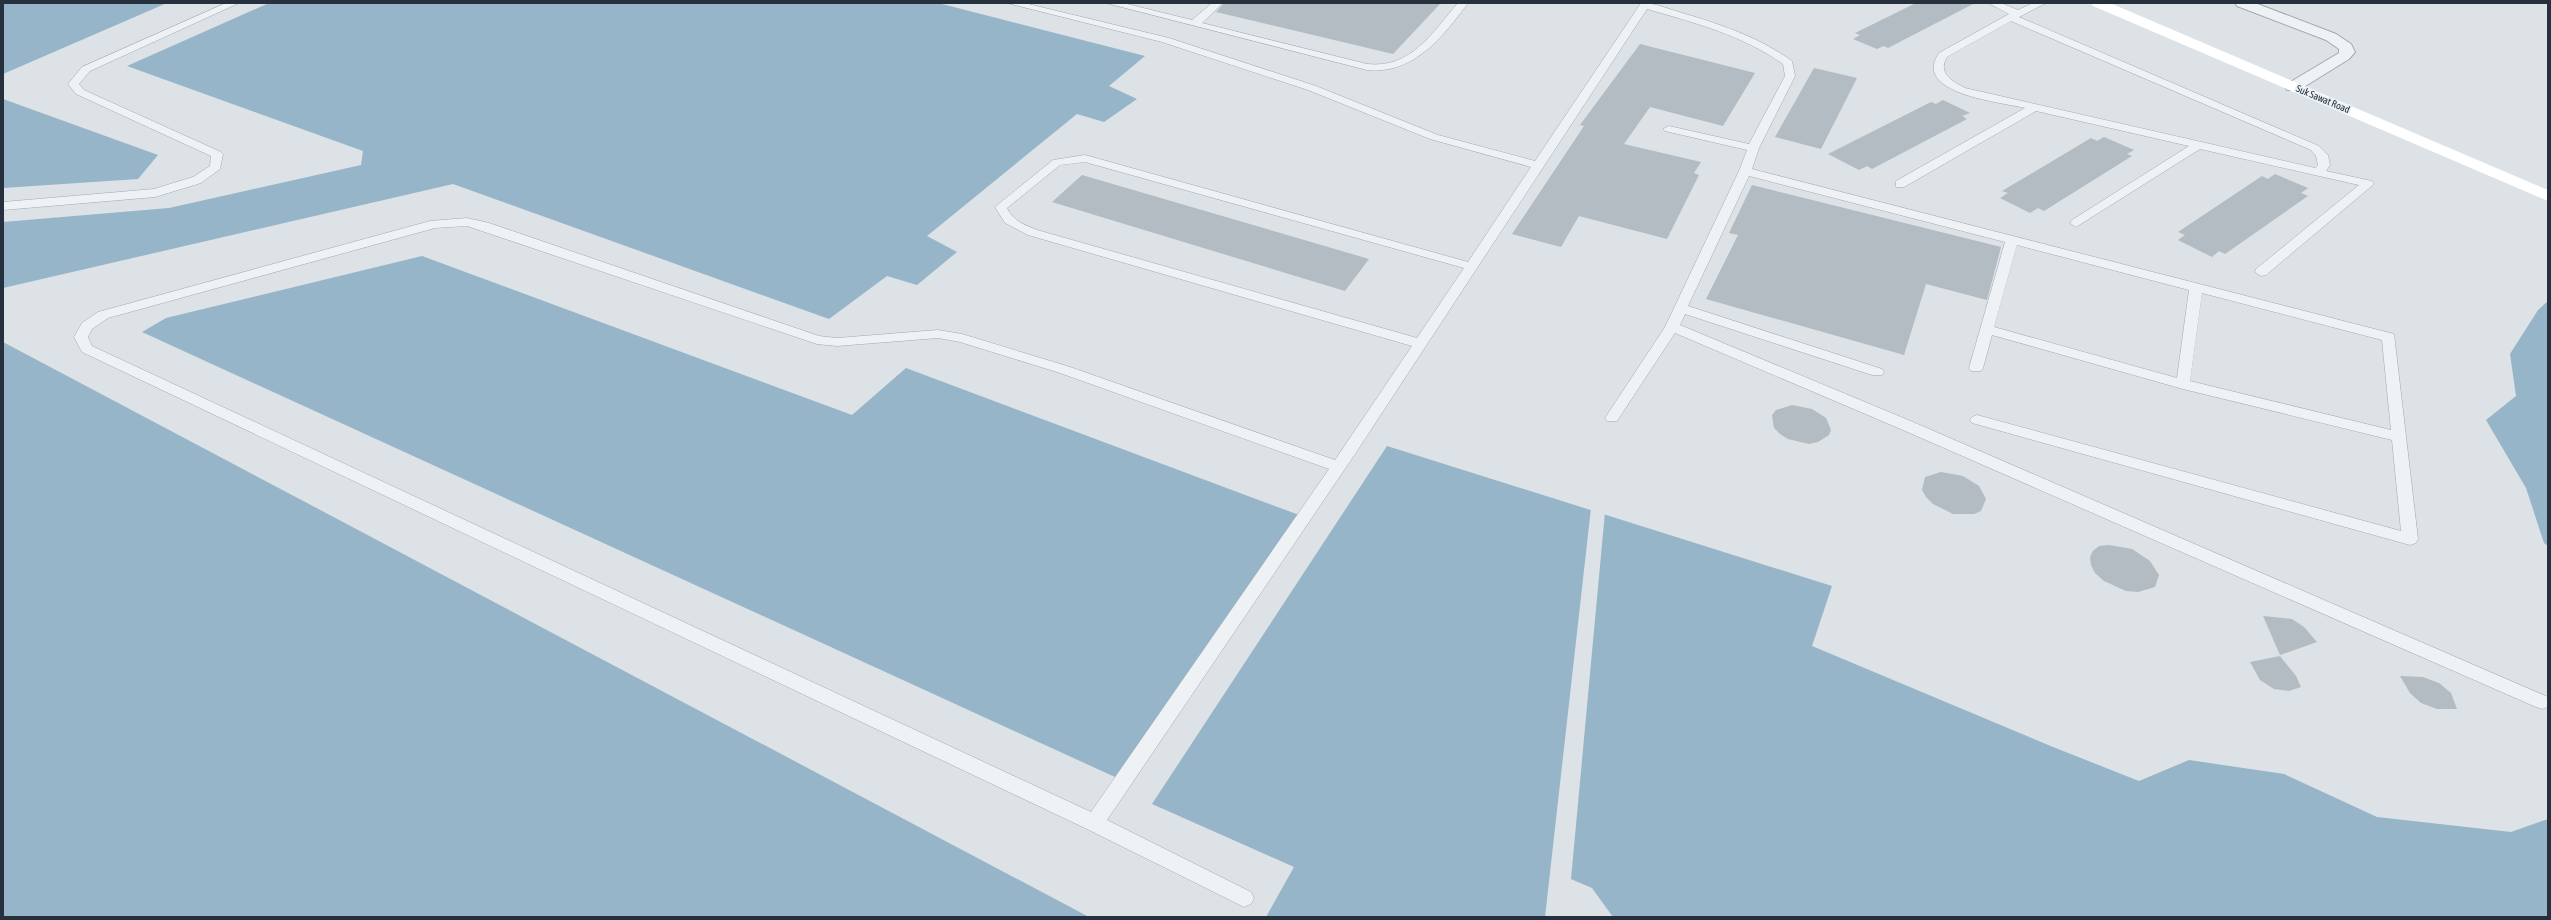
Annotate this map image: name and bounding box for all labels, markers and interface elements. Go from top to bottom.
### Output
street label: Suk Sawat Road [2294,83,2352,115]

